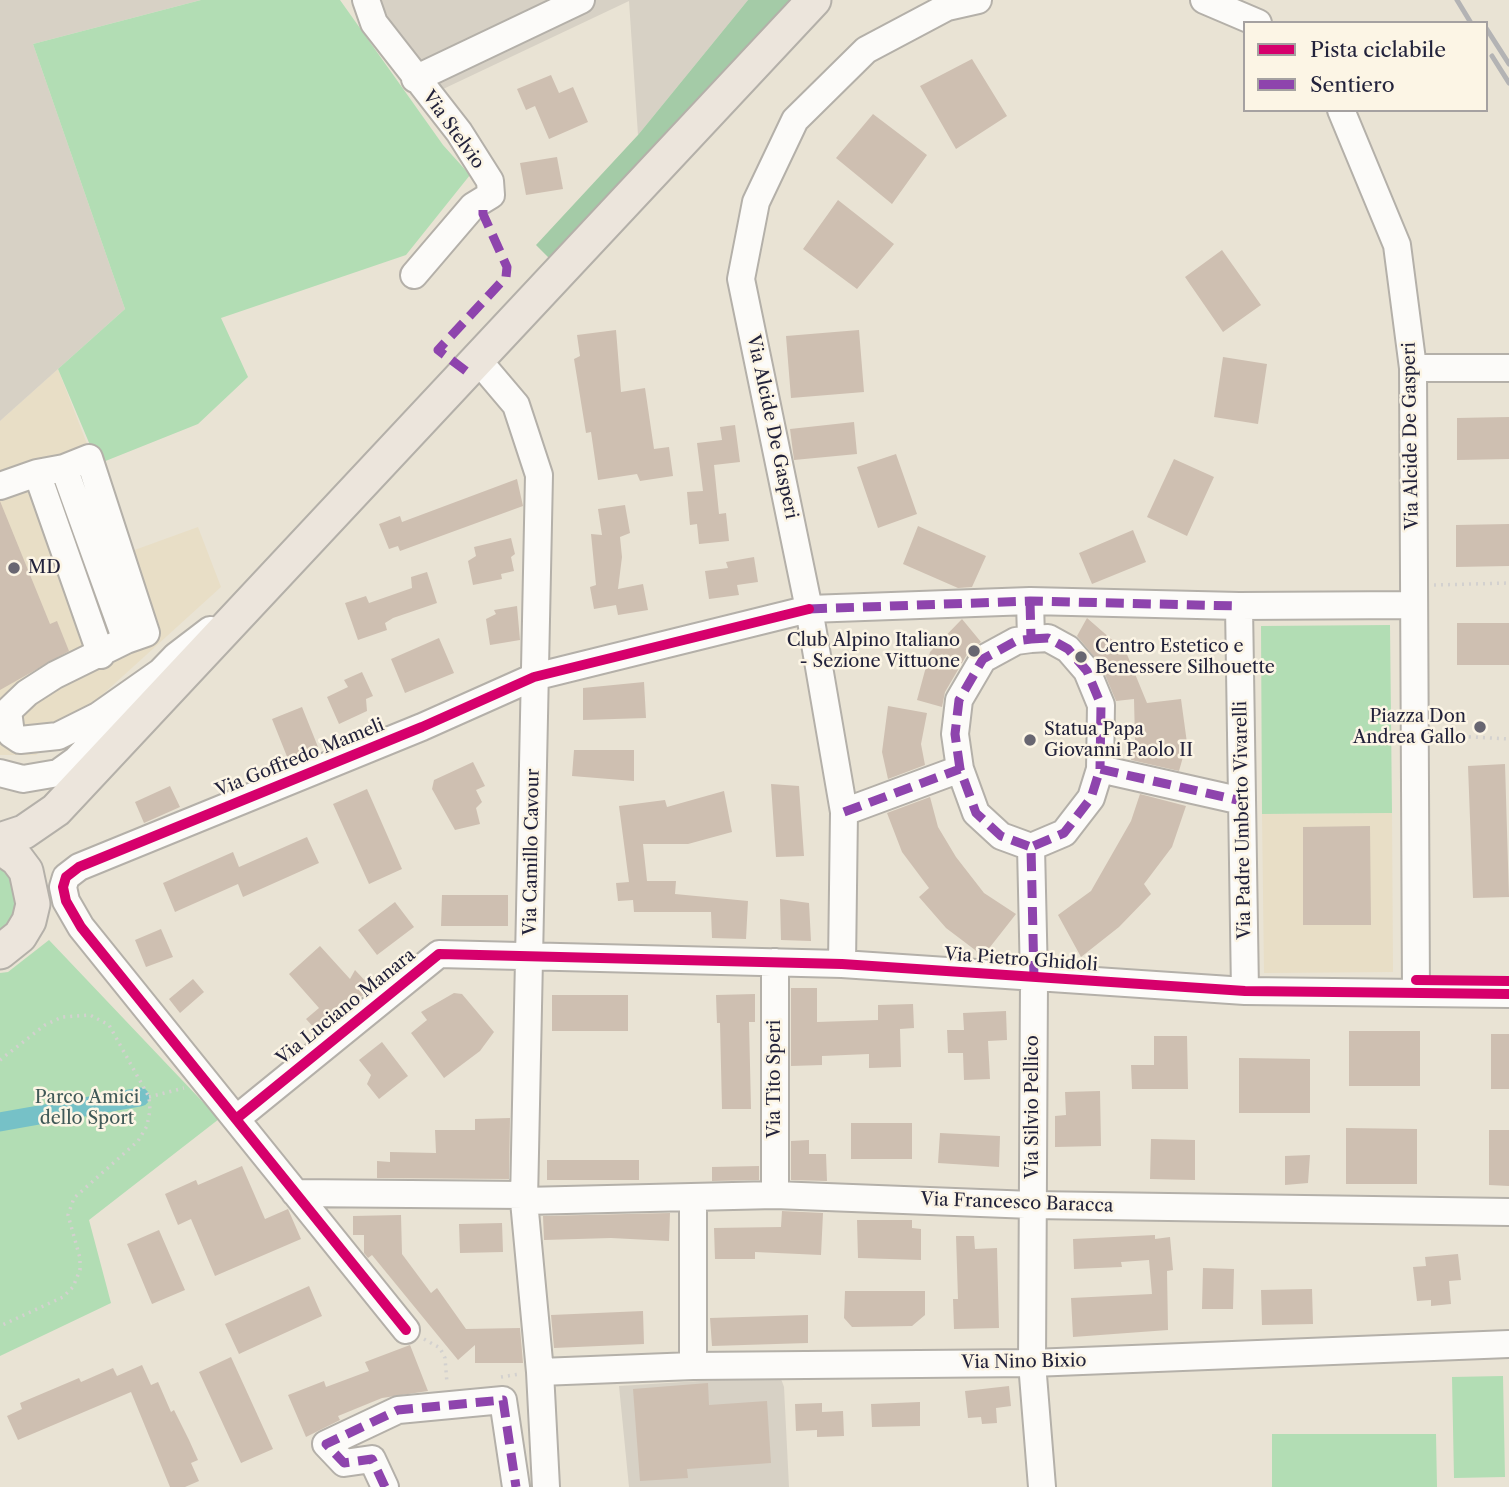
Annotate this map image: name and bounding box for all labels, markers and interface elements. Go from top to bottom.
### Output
legend [1243,21,1488,112]
text: Pista ciclabile [1310,37,1446,62]
text: Sentiero [1310,72,1395,97]
street label: Via Stelvio [417,87,489,173]
street label: Via Alcide De Gasperi [742,333,802,521]
street label: Via Alcide De Gasperi [1399,342,1423,530]
place label: MD [28,557,61,579]
marker: MD [6,560,22,576]
place label: Club Alpino Italiano - Sezione Vittuone [787,630,960,672]
place label: Centro Estetico e Benessere Silhouette [1095,636,1275,678]
marker: Club Alpino Italiano - Sezione Vittuone [966,643,982,659]
marker: Centro Estetico e Benessere Silhouette [1073,649,1089,665]
street label: Via Padre Umberto Vivarelli [1230,701,1256,939]
place label: Piazza Don Andrea Gallo [1353,706,1466,748]
street label: Via Goffredo Mameli [213,714,387,802]
place label: Statua Papa Giovanni Paolo II [1044,719,1193,762]
marker: Piazza Don Andrea Gallo [1472,719,1488,735]
marker: Statua Papa Giovanni Paolo II [1022,732,1038,748]
street label: Via Camillo Cavour [520,768,544,936]
street label: Via Luciano Manara [272,944,420,1070]
street label: Via Pietro Ghidoli [944,944,1098,976]
street label: Via Tito Speri [764,1020,786,1138]
street label: Via Silvio Pellico [1022,1035,1044,1179]
park label: Parco Amici dello Sport [35,1087,139,1130]
street label: Via Francesco Baracca [920,1189,1114,1217]
street label: Via Nino Bixio [961,1350,1087,1374]

